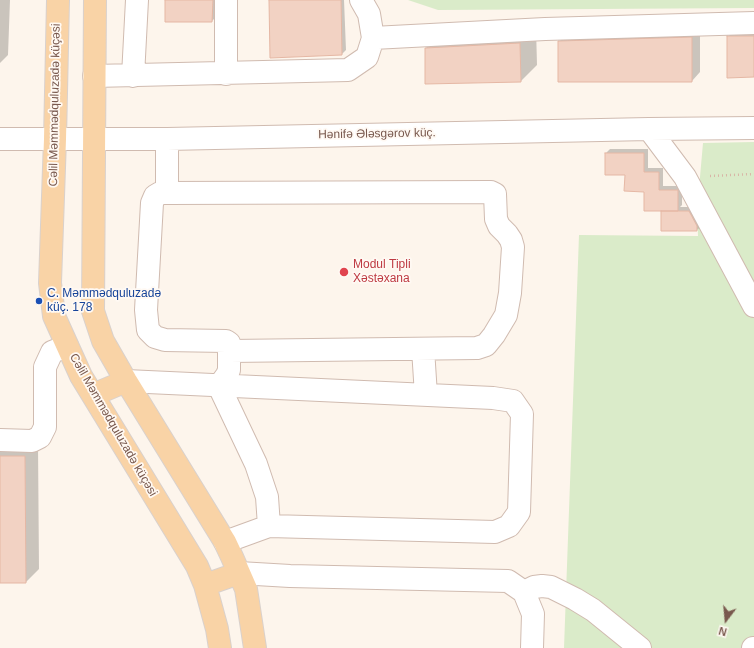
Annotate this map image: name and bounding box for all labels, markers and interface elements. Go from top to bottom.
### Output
street label: Cəlil Məmmədquluzadə küçəsi [46,24,64,186]
street label: Hənifə Ələsgərov küç. [318,126,436,142]
place label: Modul Tipli Xəstəxana [353,258,411,286]
marker: Modul Tipli Xəstəxana [338,266,350,278]
place label: C. Məmmədquluzadə küç. 178 [47,287,161,315]
marker: C. Məmmədquluzadə küç. 178 [34,296,44,306]
street label: Cəlil Məmmədquluzadə küçəsi [66,351,160,499]
north arrow [706,600,746,640]
text: N [717,625,728,638]

